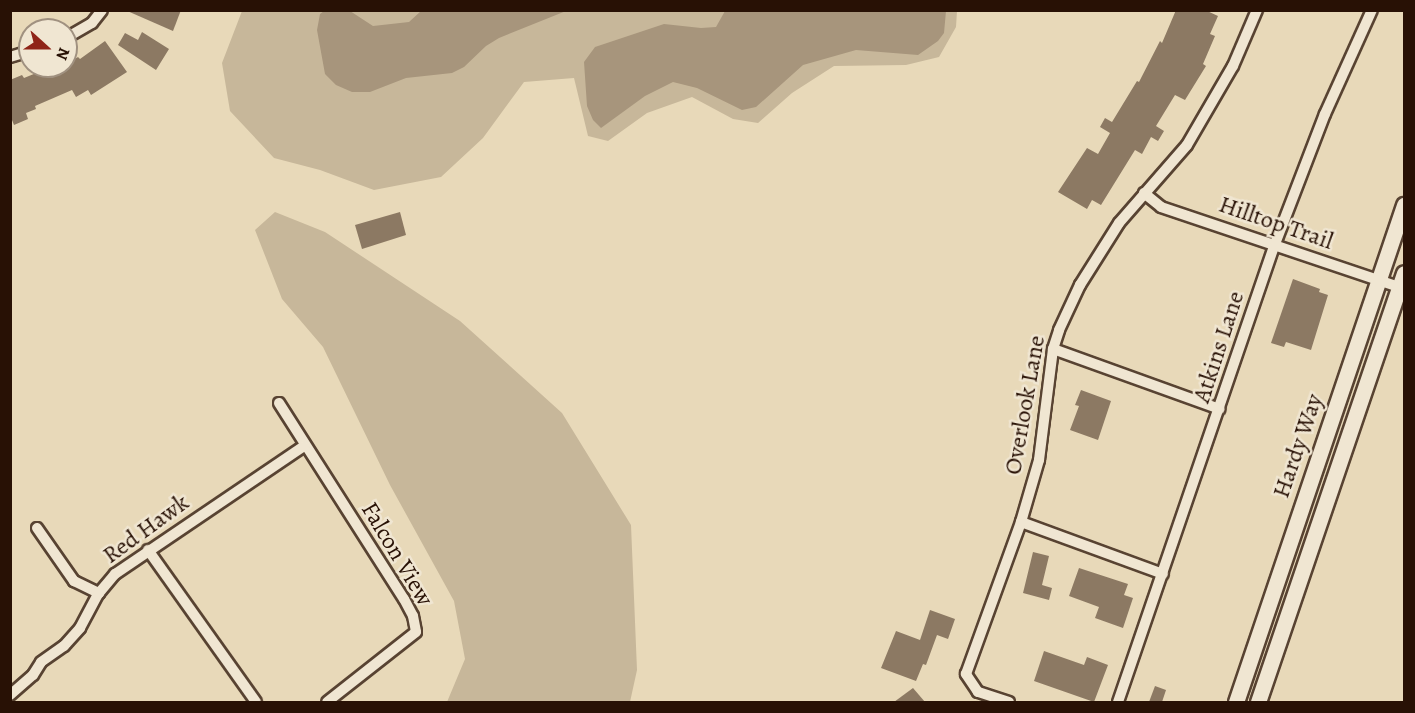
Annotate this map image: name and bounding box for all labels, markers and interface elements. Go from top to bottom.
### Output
north arrow [18,18,78,78]
text: N [51,44,75,63]
street label: Hilltop Trail [1215,190,1337,256]
street label: Atkins Lane [1187,288,1251,406]
street label: Overlook Lane [999,333,1051,477]
street label: Hardy Way [1267,390,1329,502]
street label: Red Hawk [97,488,195,570]
street label: Falcon View [355,497,439,611]

